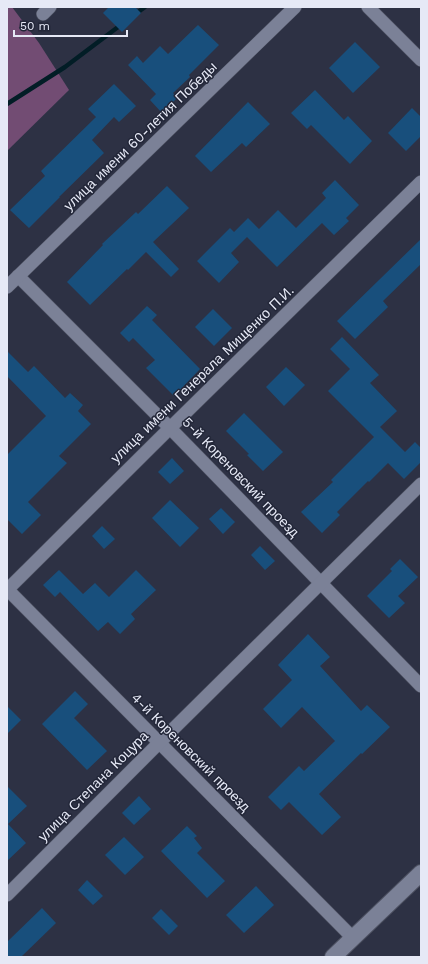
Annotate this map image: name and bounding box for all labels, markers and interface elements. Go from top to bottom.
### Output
scale bar [14,12,127,38]
text: 50 m [20,19,50,33]
street label: улица имени 60-летия Победы [60,58,220,214]
street label: улица имени Генерала Мищенко П.И. [107,282,297,466]
street label: 5-й Кореновский проезд [179,414,303,540]
street label: 4-й Кореновский проезд [128,689,254,815]
street label: улица Степана Коцура [35,727,152,844]

